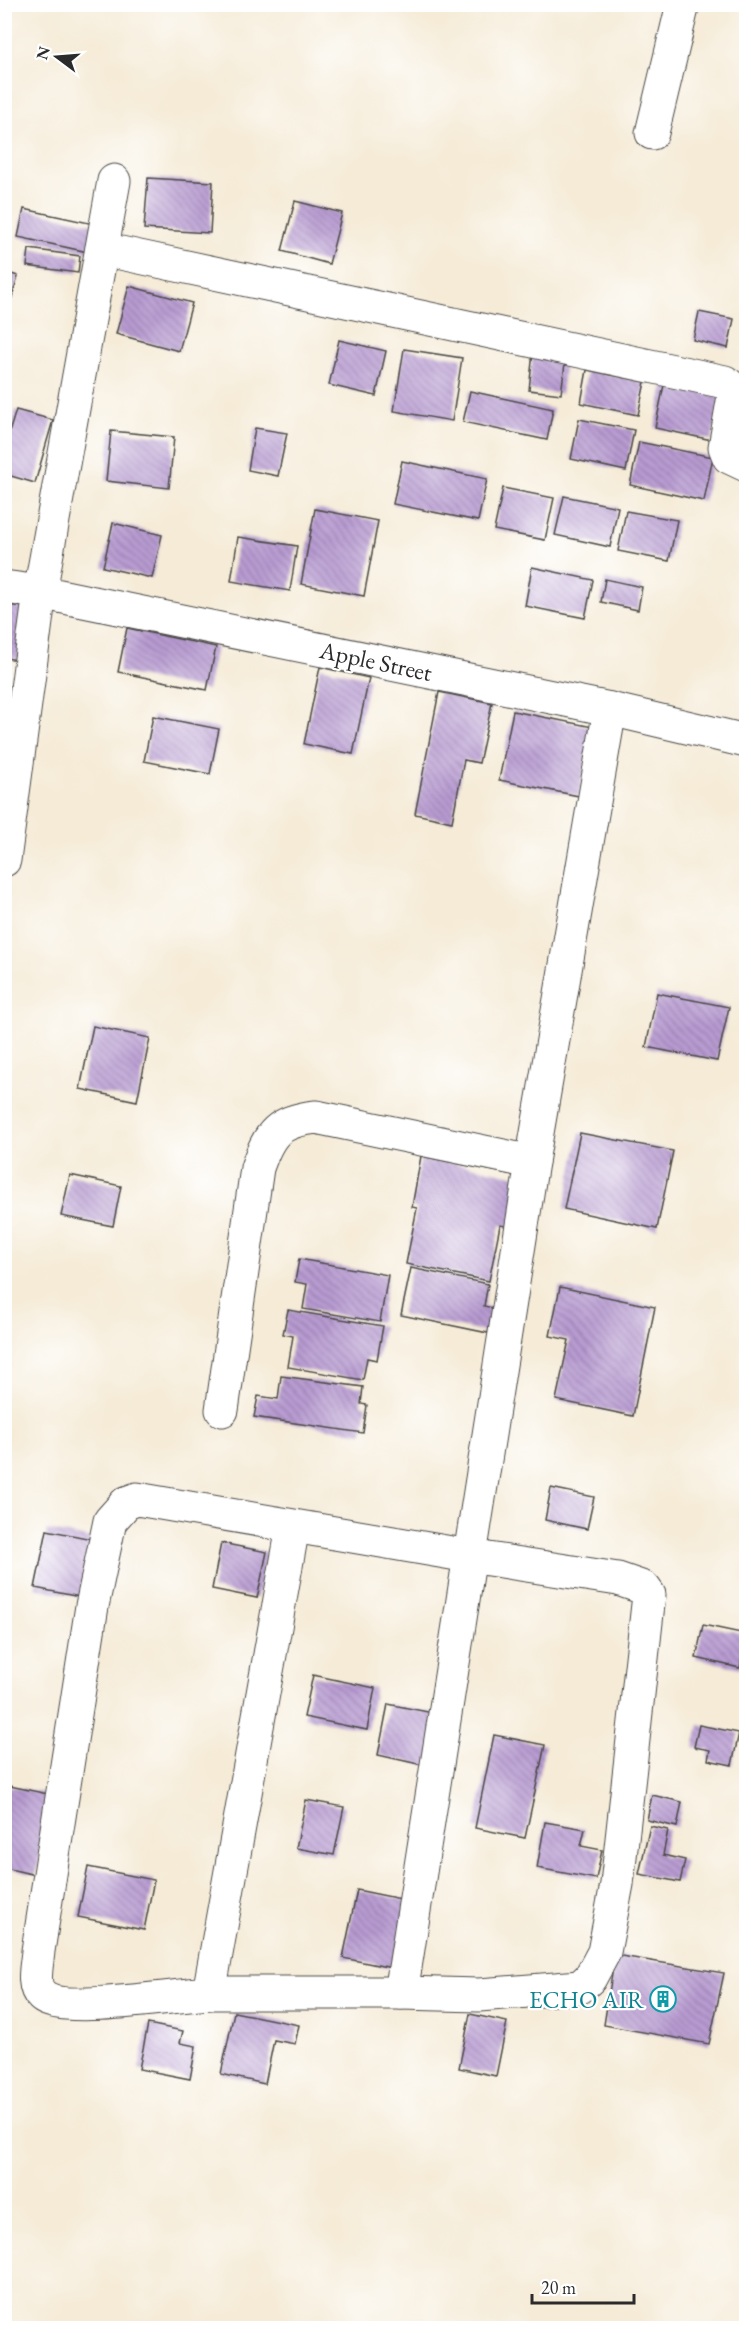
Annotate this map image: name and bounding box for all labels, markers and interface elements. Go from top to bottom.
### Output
north arrow [27,27,87,87]
text: N [31,44,55,62]
street label: Apple Street [316,634,435,688]
place label: ECHO AIR [529,1984,645,2015]
building icon: ECHO AIR [648,1984,678,2014]
scale bar [532,2267,634,2305]
text: 20 m [541,2276,576,2299]

